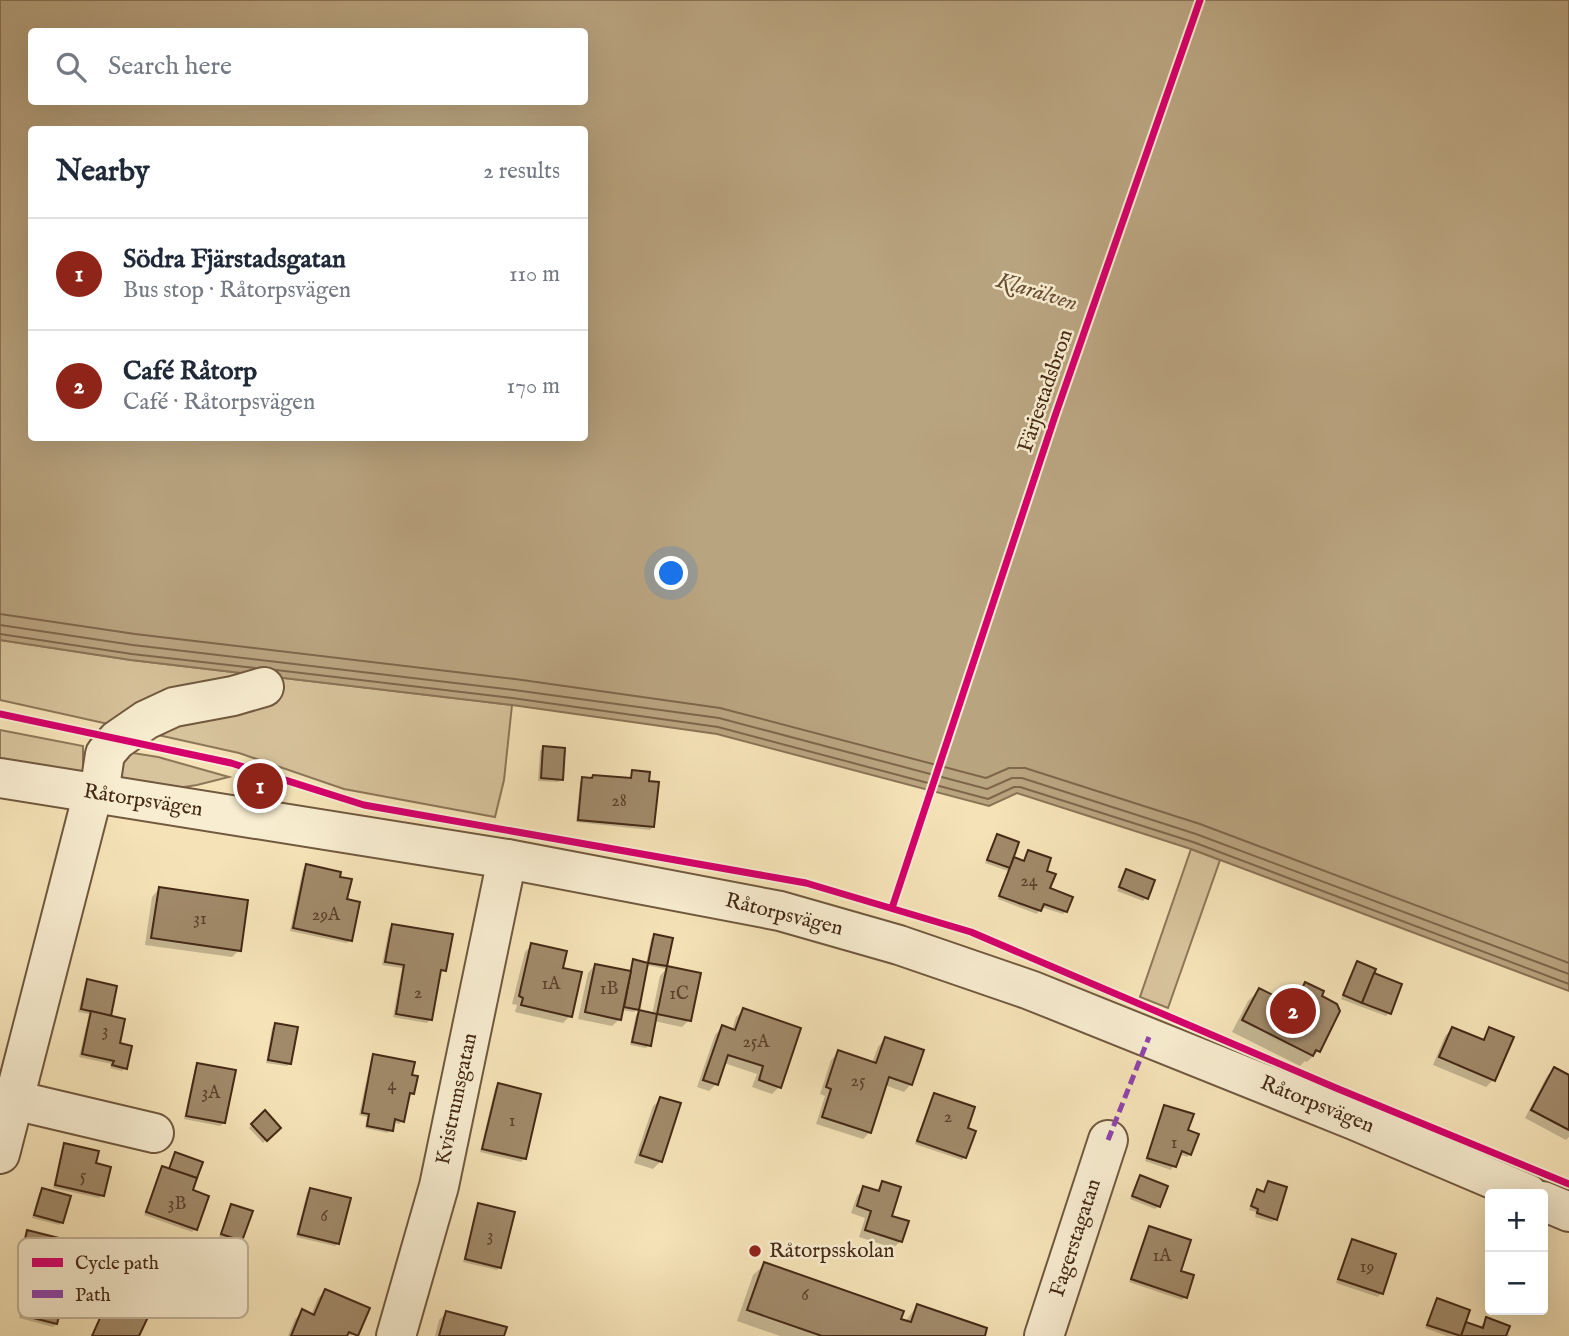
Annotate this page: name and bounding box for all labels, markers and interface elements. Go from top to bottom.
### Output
search box [28,28,588,105]
icon: search [52,48,90,86]
text: Search here [108,50,232,83]
text: Nearby [56,153,149,191]
text: 2 results [483,157,560,186]
text: Södra Fjärstadsgatan [123,243,346,276]
text: 1 [75,260,83,289]
text: 110 m [509,260,560,289]
water label: Klarälven [992,266,1081,318]
text: Bus stop · Råtorpsvägen [123,276,351,305]
street label: Färjestadsbron [1012,326,1080,456]
text: Café Råtorp [123,355,257,388]
text: 2 [74,372,84,401]
text: 170 m [507,372,560,401]
text: Café · Råtorpsvägen [123,388,315,417]
your location [654,556,688,590]
pin: 1 [237,760,283,812]
street label: Råtorpsvägen [81,778,205,824]
house number: 28 [611,790,627,813]
house number: 24 [1020,870,1038,893]
street label: Råtorpsvägen [722,887,846,943]
house number: 29A [312,904,341,927]
house number: 31 [193,908,207,931]
house number: 1A [542,973,561,996]
house number: 1B [600,978,618,1001]
house number: 2 [414,982,422,1005]
house number: 1C [669,983,689,1006]
pin: 2 [1270,985,1316,1037]
house number: 3 [102,1020,108,1043]
street label: Kvistrumsgatan [430,1030,484,1168]
house number: 25A [742,1031,770,1054]
house number: 25 [851,1070,866,1093]
street label: Råtorpsvägen [1256,1070,1378,1140]
house number: 4 [388,1074,397,1097]
house number: 3A [202,1082,221,1105]
house number: 2 [944,1106,952,1129]
house number: 1 [509,1110,515,1133]
house number: 1 [1171,1132,1177,1155]
house number: 5 [80,1165,87,1188]
street label: Fagerstagatan [1044,1176,1108,1300]
map controls [1485,1189,1548,1315]
button: + [1485,1189,1548,1252]
house number: 3B [168,1193,186,1216]
house number: 6 [320,1205,328,1228]
house number: 3 [487,1225,493,1248]
legend [18,1238,248,1318]
place label: Råtorpsskolan [769,1238,895,1265]
marker: Råtorpsskolan [747,1243,763,1259]
house number: 1A [1153,1245,1172,1268]
text: Cycle path [75,1252,159,1276]
button: − [1485,1252,1548,1315]
house number: 19 [1360,1256,1374,1279]
text: Path [75,1284,111,1308]
house number: 6 [801,1284,809,1307]

